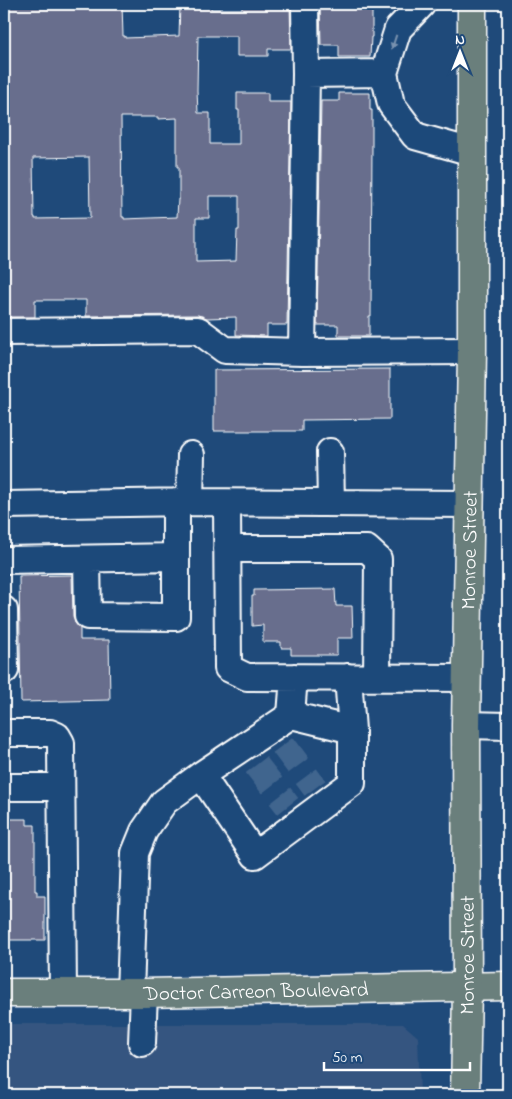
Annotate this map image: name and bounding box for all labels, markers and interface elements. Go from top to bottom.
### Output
north arrow [434,28,484,78]
text: N [455,30,465,51]
one-way arrow [389,35,397,50]
street label: Monroe Street [455,490,487,610]
street label: Monroe Street [454,895,484,1015]
street label: Doctor Carreon Boulevard [142,976,369,1010]
scale bar [324,1039,471,1071]
text: 50 m [332,1047,363,1069]

